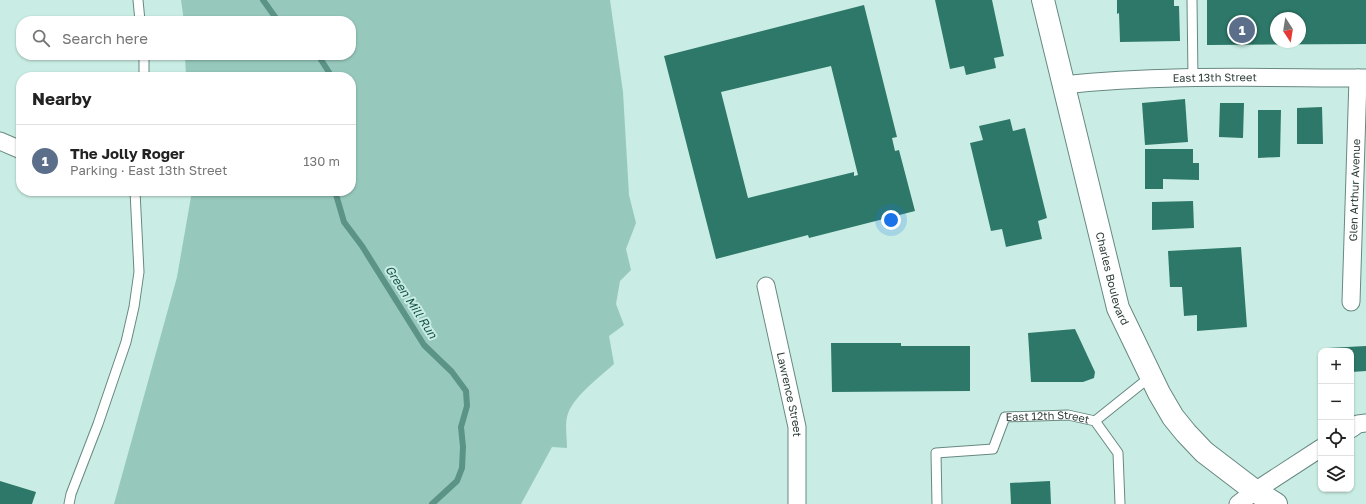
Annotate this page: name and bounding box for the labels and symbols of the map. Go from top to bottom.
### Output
north arrow [1270,12,1306,48]
pin: 1 [1229,15,1255,45]
street label: East 13th Street [1173,70,1257,84]
street label: Glen Arthur Avenue [1346,138,1362,242]
your location [881,210,901,230]
street label: Charles Boulevard [1094,230,1132,327]
water label: Green Mill Run [382,262,441,342]
street label: Lawrence Street [775,351,804,437]
street label: East 12th Street [1005,408,1091,426]

